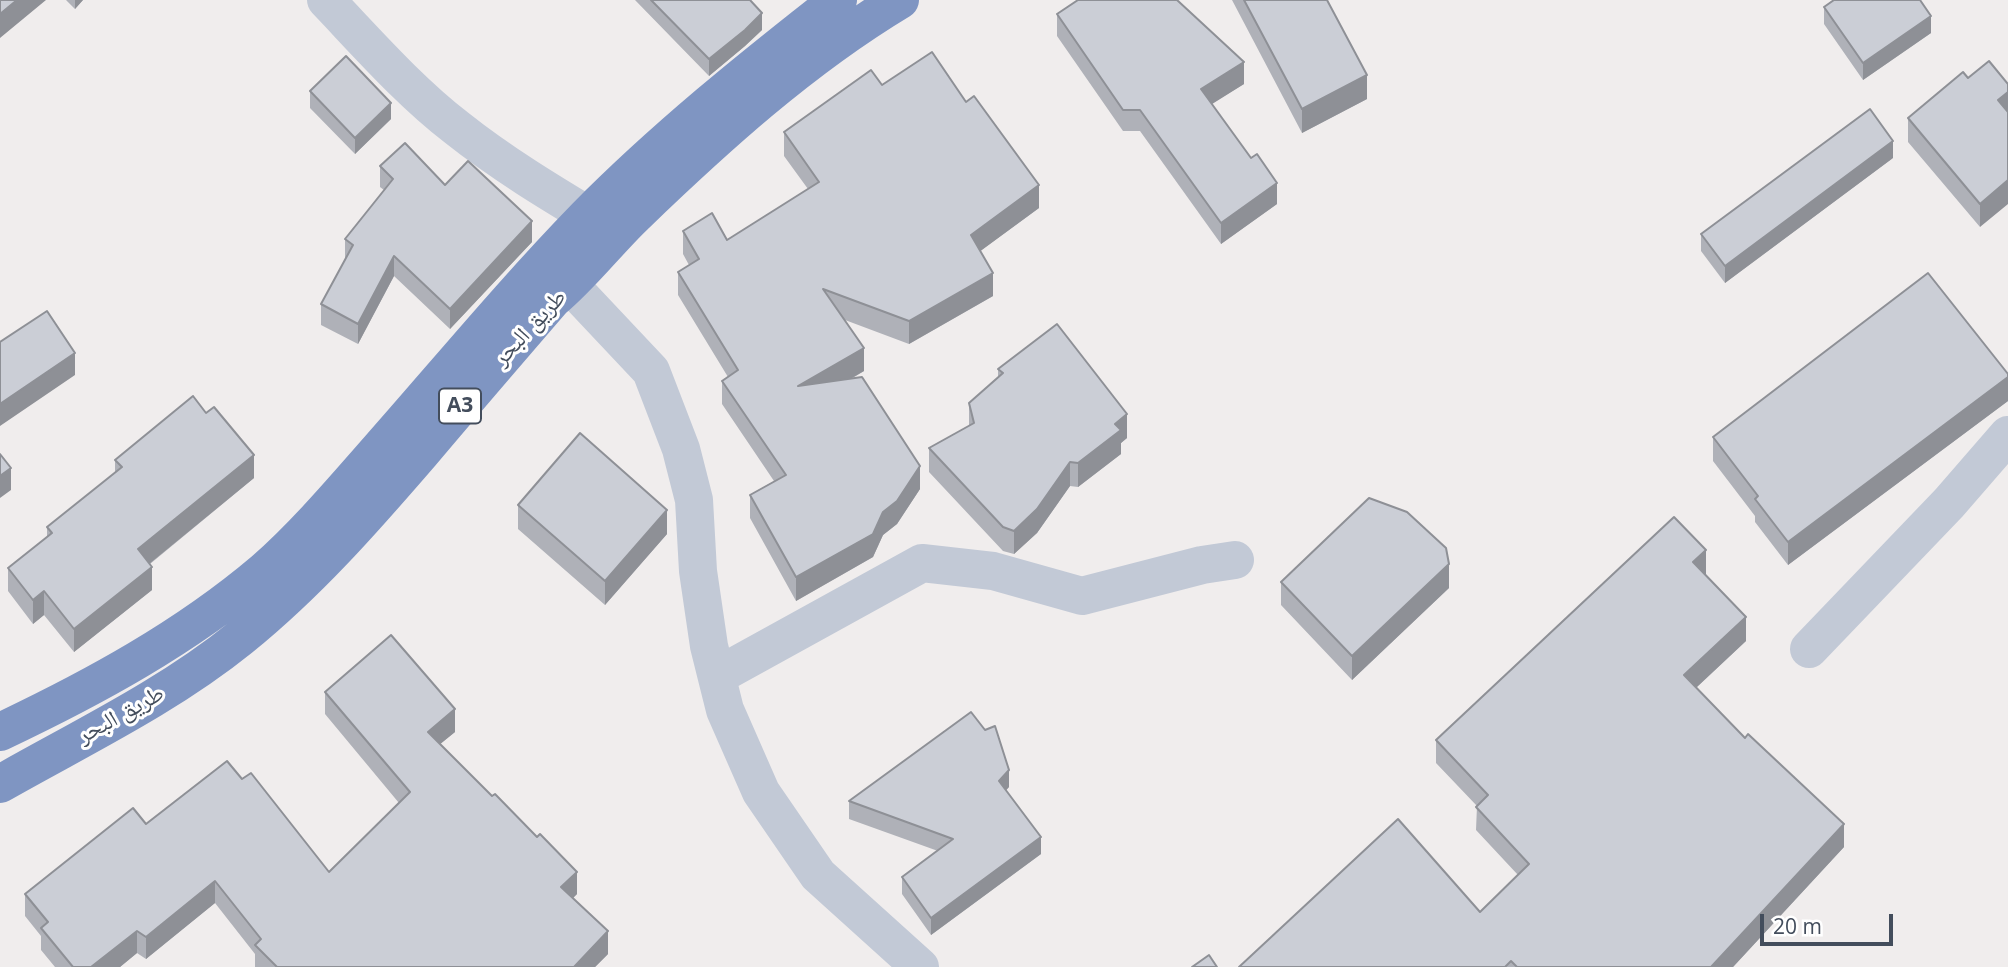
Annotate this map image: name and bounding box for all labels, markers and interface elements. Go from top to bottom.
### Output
street label: طريق البحر [488,284,572,372]
road number: A3 [439,388,481,424]
street label: طريق البحر [73,680,169,750]
scale bar [1763,900,1896,944]
text: 20 m [1773,912,1822,940]

